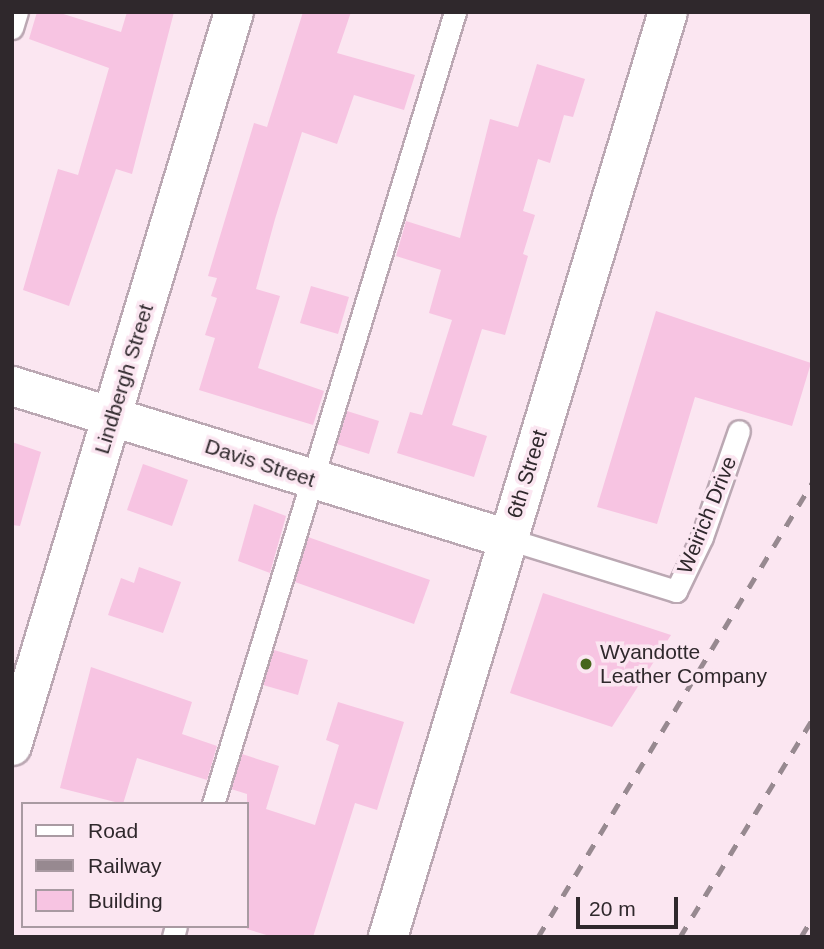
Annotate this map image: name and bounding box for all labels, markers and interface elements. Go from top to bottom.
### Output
street label: Lindbergh Street [89,301,159,457]
street label: 6th Street [502,427,552,521]
street label: Davis Street [202,433,318,493]
street label: Weirich Drive [672,453,742,577]
place label: Wyandotte Leather Company [600,639,767,689]
marker: Wyandotte Leather Company [578,656,594,672]
legend [21,802,248,928]
text: Road [88,819,138,842]
text: Railway [88,854,162,877]
scale bar [579,883,680,927]
text: Building [88,889,163,912]
text: 20 m [589,897,636,920]

